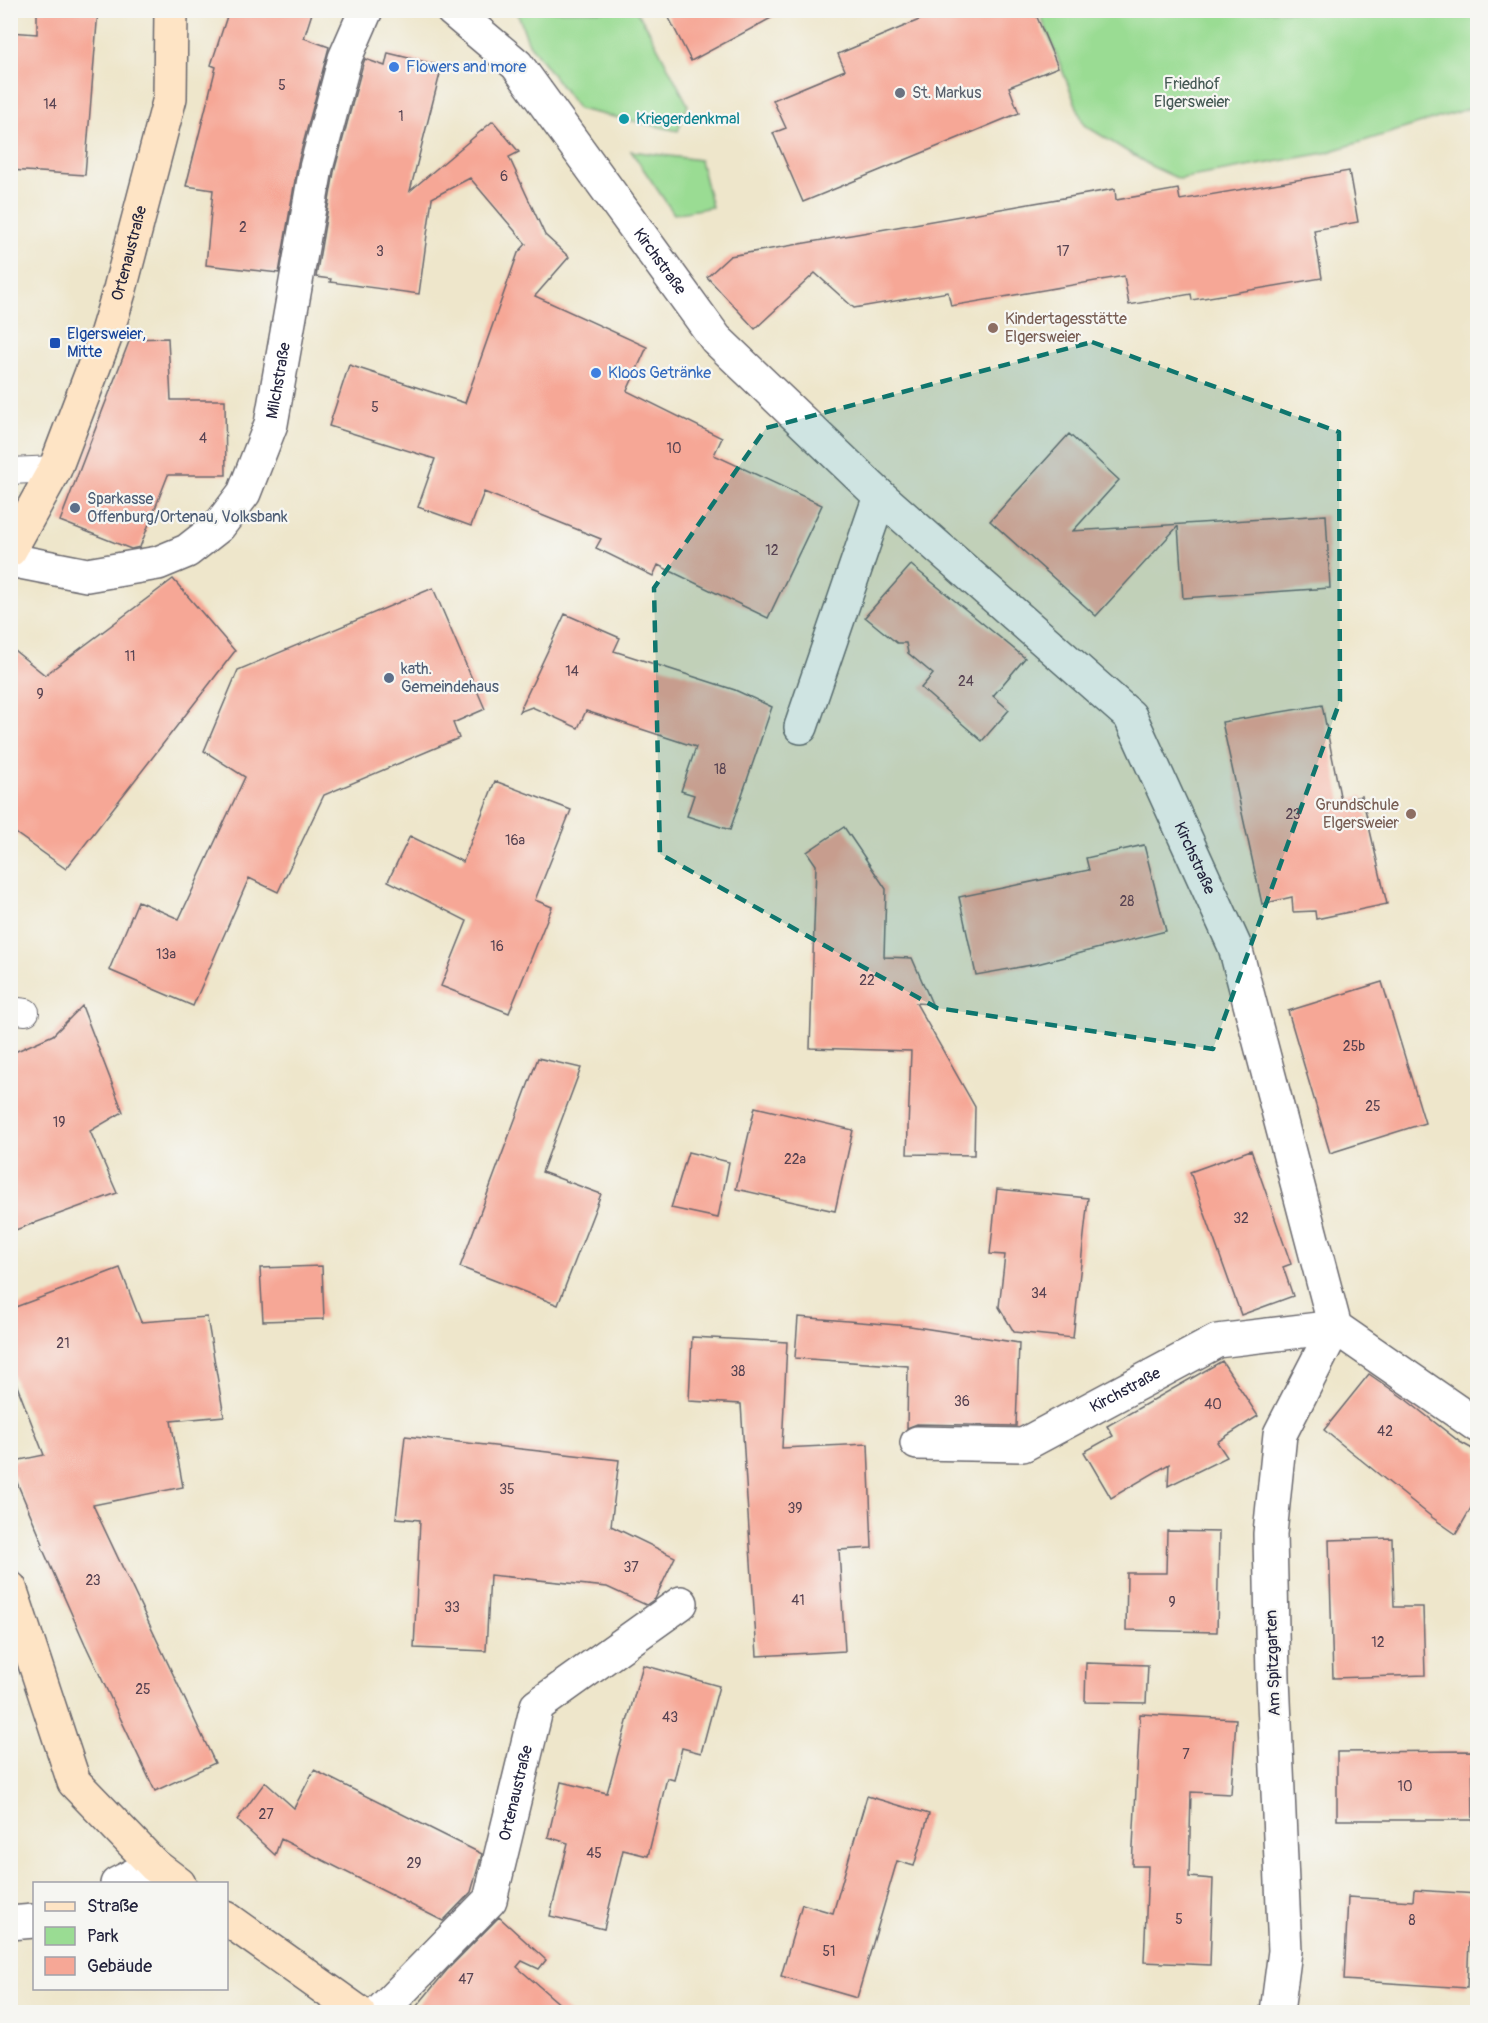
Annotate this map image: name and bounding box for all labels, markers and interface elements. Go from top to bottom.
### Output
place label: Flowers and more [406,57,526,77]
marker: Flowers and more [387,60,401,74]
park label: Friedhof Elgersweier [1154,74,1230,112]
house number: 5 [278,77,286,94]
place label: St. Markus [912,83,981,103]
marker: St. Markus [893,86,907,100]
house number: 14 [43,96,57,113]
house number: 1 [398,108,404,125]
place label: Kriegerdenkmal [636,109,740,129]
marker: Kriegerdenkmal [617,112,631,126]
house number: 6 [500,168,508,185]
street label: Ortenaustraße [107,203,151,303]
house number: 2 [239,219,247,236]
street label: Kirchstraße [629,224,691,299]
house number: 3 [376,243,384,260]
house number: 17 [1057,243,1070,260]
place label: Kindertagesstätte Elgersweier [1005,309,1127,347]
marker: Kindertagesstätte Elgersweier [986,321,1000,335]
place label: Elgersweier, Mitte [67,324,146,362]
marker: Elgersweier, Mitte [48,336,62,350]
street label: Milchstraße [262,341,295,420]
place label: Kloos Getränke [608,363,711,383]
marker: Kloos Getränke [589,366,603,380]
house number: 5 [371,399,379,416]
house number: 4 [199,430,207,447]
house number: 10 [666,440,682,457]
place label: Sparkasse Offenburg/Ortenau, Volksbank [87,489,288,527]
marker: Sparkasse Offenburg/Ortenau, Volksbank [68,501,82,515]
house number: 12 [765,542,779,559]
house number: 11 [125,648,135,665]
place label: kath. Gemeindehaus [401,659,499,697]
house number: 14 [565,663,579,680]
marker: kath. Gemeindehaus [382,671,396,685]
house number: 24 [958,673,974,690]
house number: 9 [36,686,44,703]
house number: 18 [714,761,726,778]
place label: Grundschule Elgersweier [1315,795,1399,833]
house number: 23 [1285,806,1301,823]
marker: Grundschule Elgersweier [1404,807,1418,821]
street label: Kirchstraße [1170,819,1220,898]
house number: 16a [505,832,525,849]
house number: 28 [1120,893,1134,910]
house number: 16 [490,938,504,955]
house number: 13a [156,946,176,963]
house number: 22 [859,972,875,989]
house number: 25b [1343,1038,1365,1055]
house number: 25 [1365,1098,1381,1115]
house number: 19 [53,1114,65,1131]
house number: 22a [784,1151,806,1168]
house number: 32 [1233,1210,1249,1227]
house number: 34 [1031,1285,1047,1302]
house number: 21 [56,1335,70,1352]
house number: 38 [731,1363,745,1380]
street label: Kirchstraße [1086,1363,1164,1417]
house number: 36 [954,1393,970,1410]
house number: 40 [1204,1396,1222,1413]
house number: 42 [1377,1423,1393,1440]
house number: 35 [499,1481,515,1498]
house number: 39 [787,1500,803,1517]
house number: 37 [623,1559,639,1576]
house number: 23 [85,1572,101,1589]
house number: 41 [791,1592,805,1609]
house number: 9 [1168,1594,1176,1611]
house number: 33 [444,1599,460,1616]
street label: Am Spitzgarten [1261,1609,1285,1717]
house number: 12 [1371,1634,1385,1651]
house number: 25 [135,1681,151,1698]
house number: 43 [662,1709,678,1726]
street label: Ortenaustraße [495,1743,537,1843]
house number: 7 [1182,1746,1190,1763]
house number: 10 [1397,1778,1413,1795]
house number: 27 [258,1806,274,1823]
house number: 45 [586,1845,602,1862]
house number: 29 [406,1855,422,1872]
legend [33,1882,228,1990]
text: Straße [87,1895,138,1918]
house number: 5 [1175,1911,1183,1928]
house number: 8 [1408,1912,1416,1929]
text: Park [87,1925,119,1948]
house number: 51 [822,1943,836,1960]
text: Gebäude [87,1955,152,1978]
house number: 47 [458,1971,474,1988]

